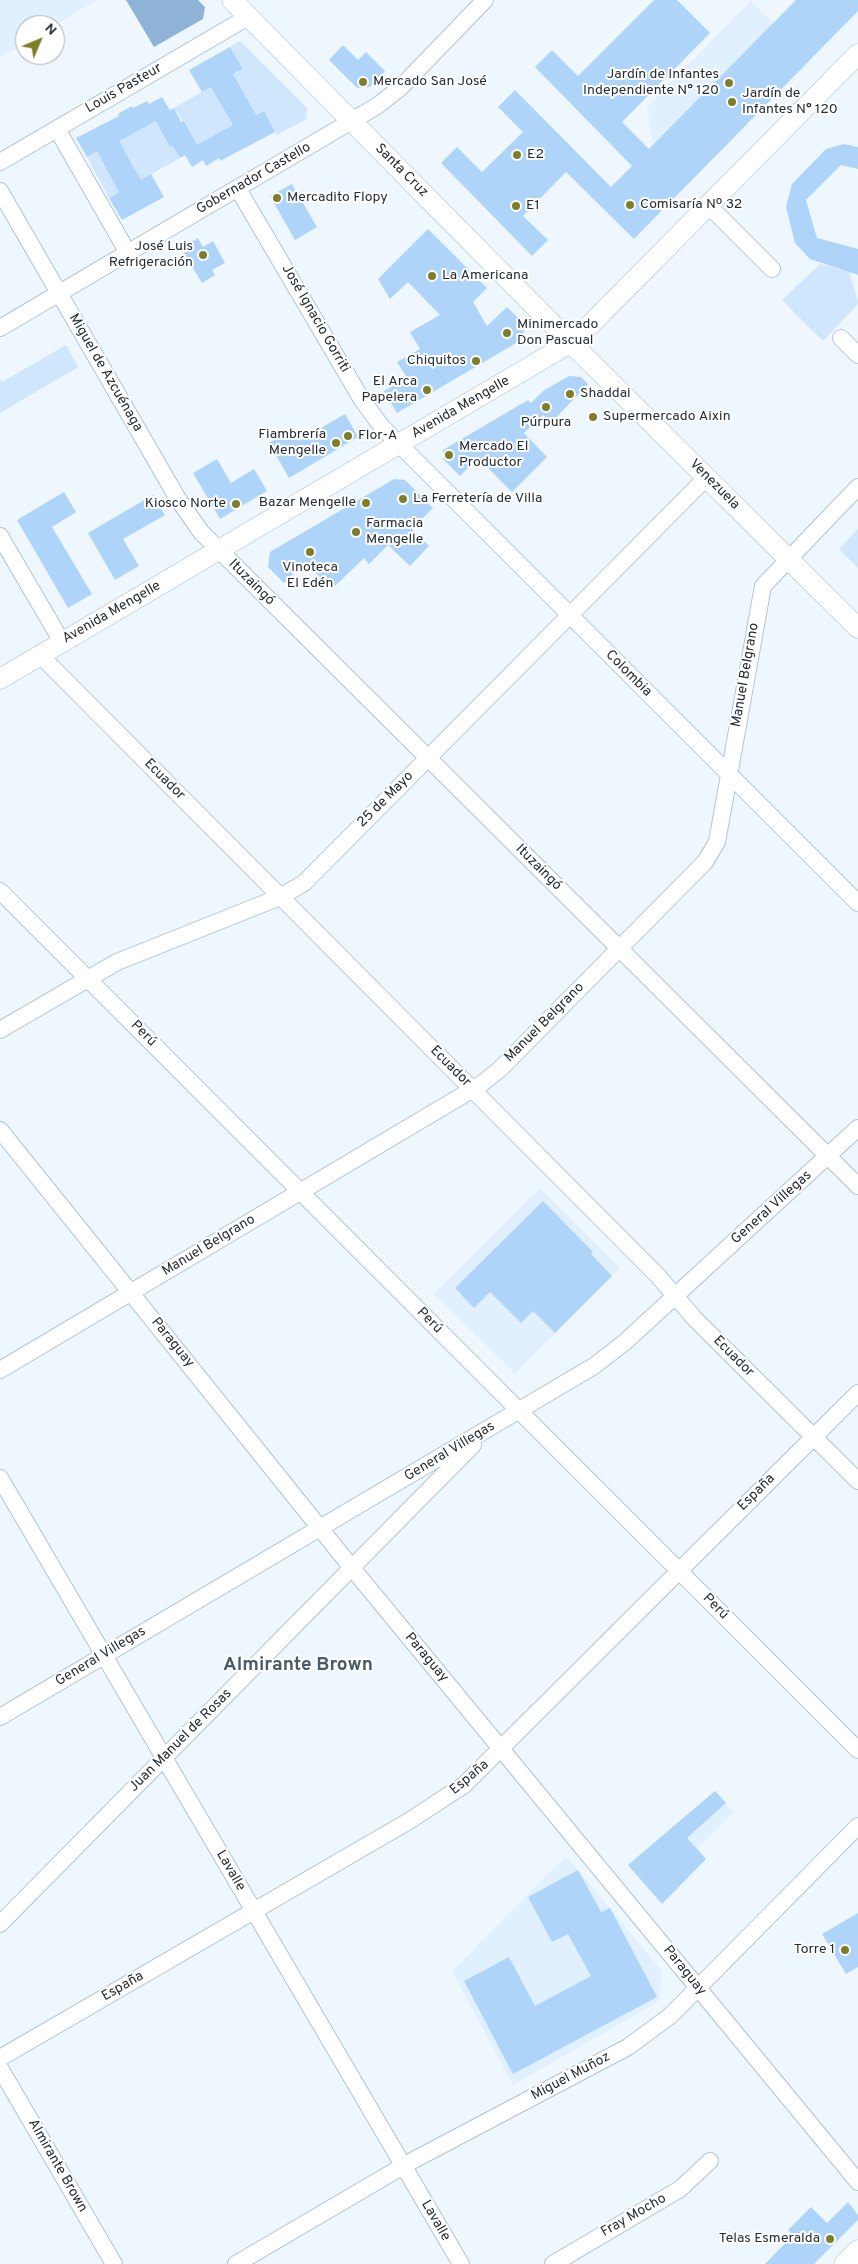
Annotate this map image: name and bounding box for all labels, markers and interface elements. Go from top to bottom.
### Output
north arrow [15,15,65,65]
text: N [41,20,60,39]
street label: Louis Pasteur [83,60,165,118]
place label: Jardín de Infantes Independiente N° 120 [583,67,719,100]
place label: Mercado San José [373,74,487,90]
marker: Mercado San José [357,76,369,88]
marker: Jardín de Infantes Independiente N° 120 [723,77,735,89]
place label: Jardín de Infantes N° 120 [742,86,838,118]
marker: Jardín de Infantes N° 120 [726,96,738,108]
street label: Gobernador Castello [194,139,314,219]
street label: Santa Cruz [371,141,431,201]
place label: E2 [527,147,544,163]
marker: E2 [511,149,523,161]
place label: Mercadito Flopy [287,190,388,206]
marker: Mercadito Flopy [271,192,283,204]
place label: Comisaría Nº 32 [640,197,742,213]
place label: E1 [526,198,540,214]
marker: Comisaría Nº 32 [624,199,636,211]
marker: E1 [510,200,522,212]
place label: José Luis Refrigeración [109,239,193,272]
marker: José Luis Refrigeración [197,249,209,261]
street label: José Ignacio Gorriti [277,262,353,376]
place label: La Americana [442,268,528,284]
marker: La Americana [426,270,438,282]
street label: Miguel de Azcuénaga [64,311,146,435]
place label: Minimercado Don Pascual [517,317,598,350]
marker: Minimercado Don Pascual [501,327,513,339]
place label: Chiquitos [407,353,466,369]
marker: Chiquitos [470,355,482,367]
street label: Avenida Mengelle [409,373,513,443]
place label: El Arca Papelera [361,374,417,407]
marker: El Arca Papelera [421,384,433,396]
place label: Shaddai [580,386,631,402]
marker: Shaddai [564,388,576,400]
marker: Púrpura [540,401,552,413]
place label: Supermercado Aixin [603,409,731,425]
marker: Supermercado Aixin [587,411,599,423]
place label: Púrpura [521,415,571,431]
place label: Fiambrería Mengelle [258,427,326,460]
place label: Flor-A [358,428,397,444]
marker: Flor-A [342,430,354,442]
marker: Fiambrería Mengelle [330,437,342,449]
place label: Mercado El Productor [459,439,529,472]
marker: Mercado El Productor [443,449,455,461]
street label: Venezuela [685,456,743,514]
place label: La Ferretería de Villa [413,491,542,507]
marker: La Ferretería de Villa [397,493,409,505]
place label: Bazar Mengelle [259,495,356,511]
place label: Kiosco Norte [145,496,226,512]
marker: Bazar Mengelle [360,497,372,509]
marker: Kiosco Norte [230,498,242,510]
place label: Farmacia Mengelle [366,516,423,548]
marker: Farmacia Mengelle [350,526,362,538]
marker: Vinoteca El Edén [304,546,316,558]
street label: Ituzaingó [224,556,278,610]
place label: Vinoteca El Edén [282,560,338,592]
street label: Avenida Mengelle [60,578,164,648]
street label: Manuel Belgrano [729,622,763,728]
street label: Colombia [601,647,655,701]
street label: Ecuador [140,756,188,804]
street label: 25 de Mayo [354,768,418,832]
street label: Ituzaingó [511,841,565,895]
street label: Manuel Belgrano [502,980,588,1066]
street label: Perú [127,1018,159,1050]
street label: Ecuador [426,1043,474,1091]
street label: General Villegas [728,1168,816,1248]
street label: Manuel Belgrano [159,1212,259,1280]
street label: Perú [413,1305,445,1337]
street label: Paraguay [147,1315,197,1371]
street label: Ecuador [709,1333,757,1381]
street label: General Villegas [402,1418,498,1486]
street label: España [735,1471,779,1515]
street label: Perú [699,1591,731,1623]
street label: General Villegas [53,1623,149,1691]
street label: Paraguay [400,1630,452,1686]
district label: Almirante Brown [223,1655,373,1677]
street label: Juan Manuel de Rosas [126,1686,236,1796]
street label: España [447,1757,493,1799]
street label: Lavalle [212,1848,248,1894]
place label: Torre 1 [794,1942,835,1958]
street label: Paraguay [659,1943,709,1999]
marker: Torre 1 [839,1944,851,1956]
street label: España [99,1968,147,2006]
street label: Miguel Muñoz [529,2049,613,2105]
street label: Almirante Brown [24,2116,90,2216]
street label: Fray Mocho [599,2191,669,2241]
street label: Lavalle [417,2198,453,2244]
place label: Telas Esmeralda [719,2231,820,2247]
marker: Telas Esmeralda [824,2233,836,2245]

